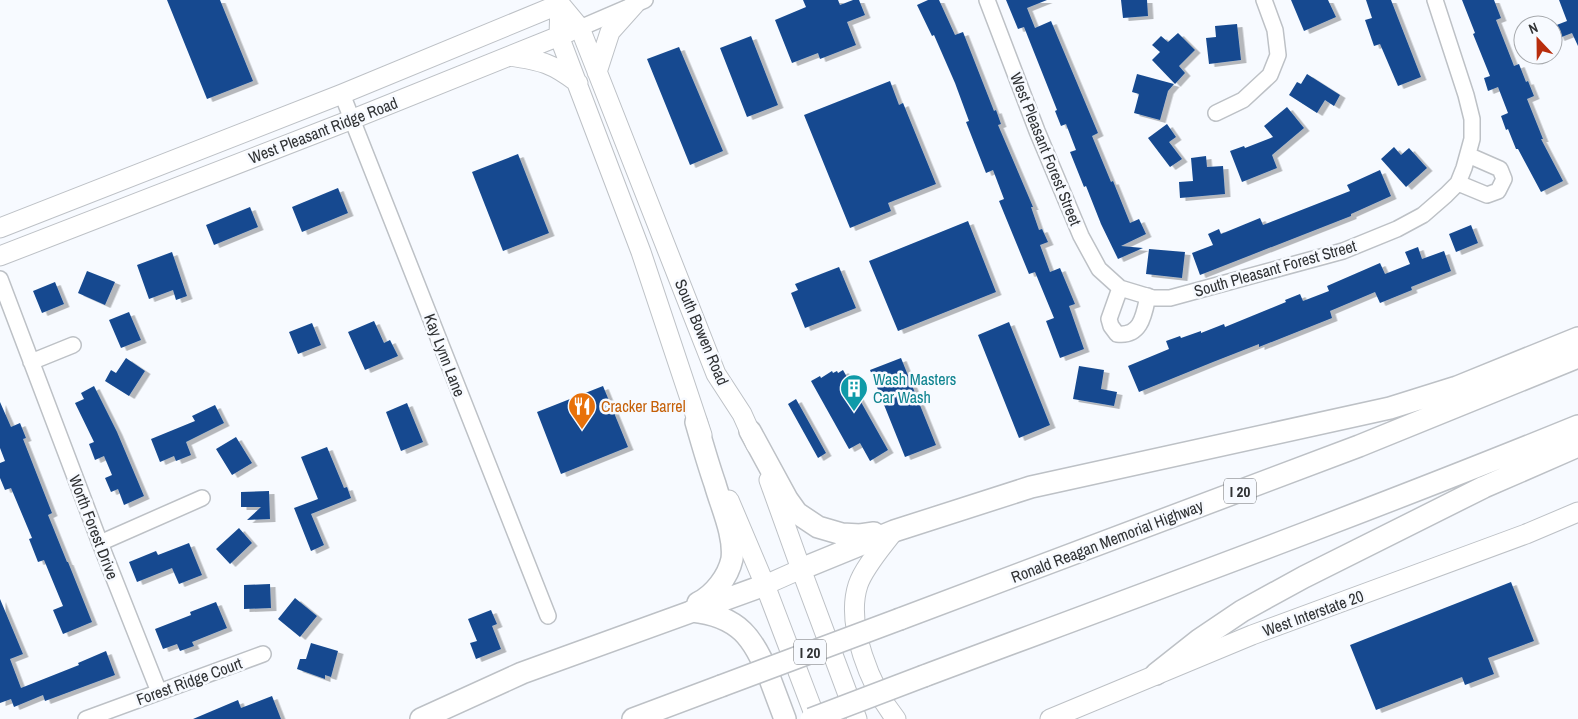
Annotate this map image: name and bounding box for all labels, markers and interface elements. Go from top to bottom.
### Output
north arrow [1513,15,1563,65]
text: N [1526,18,1540,38]
street label: West Pleasant Forest Street [1005,69,1087,229]
street label: West Pleasant Ridge Road [245,91,401,169]
street label: South Pleasant Forest Street [1191,234,1359,302]
street label: South Bowen Road [670,276,734,388]
street label: Kay Lynn Lane [419,310,471,400]
place label: Wash Masters Car Wash [873,368,956,408]
building icon: Wash Masters Car Wash [839,373,869,412]
restaurant icon: Cracker Barrel [567,391,597,430]
place label: Cracker Barrel [601,395,686,417]
street label: Worth Forest Drive [64,472,124,582]
road number: I 20 [1224,478,1256,504]
street label: Ronald Reagan Memorial Highway [1008,494,1207,588]
street label: West Interstate 20 [1259,584,1367,642]
road number: I 20 [794,640,826,664]
street label: Forest Ridge Court [133,652,245,710]

